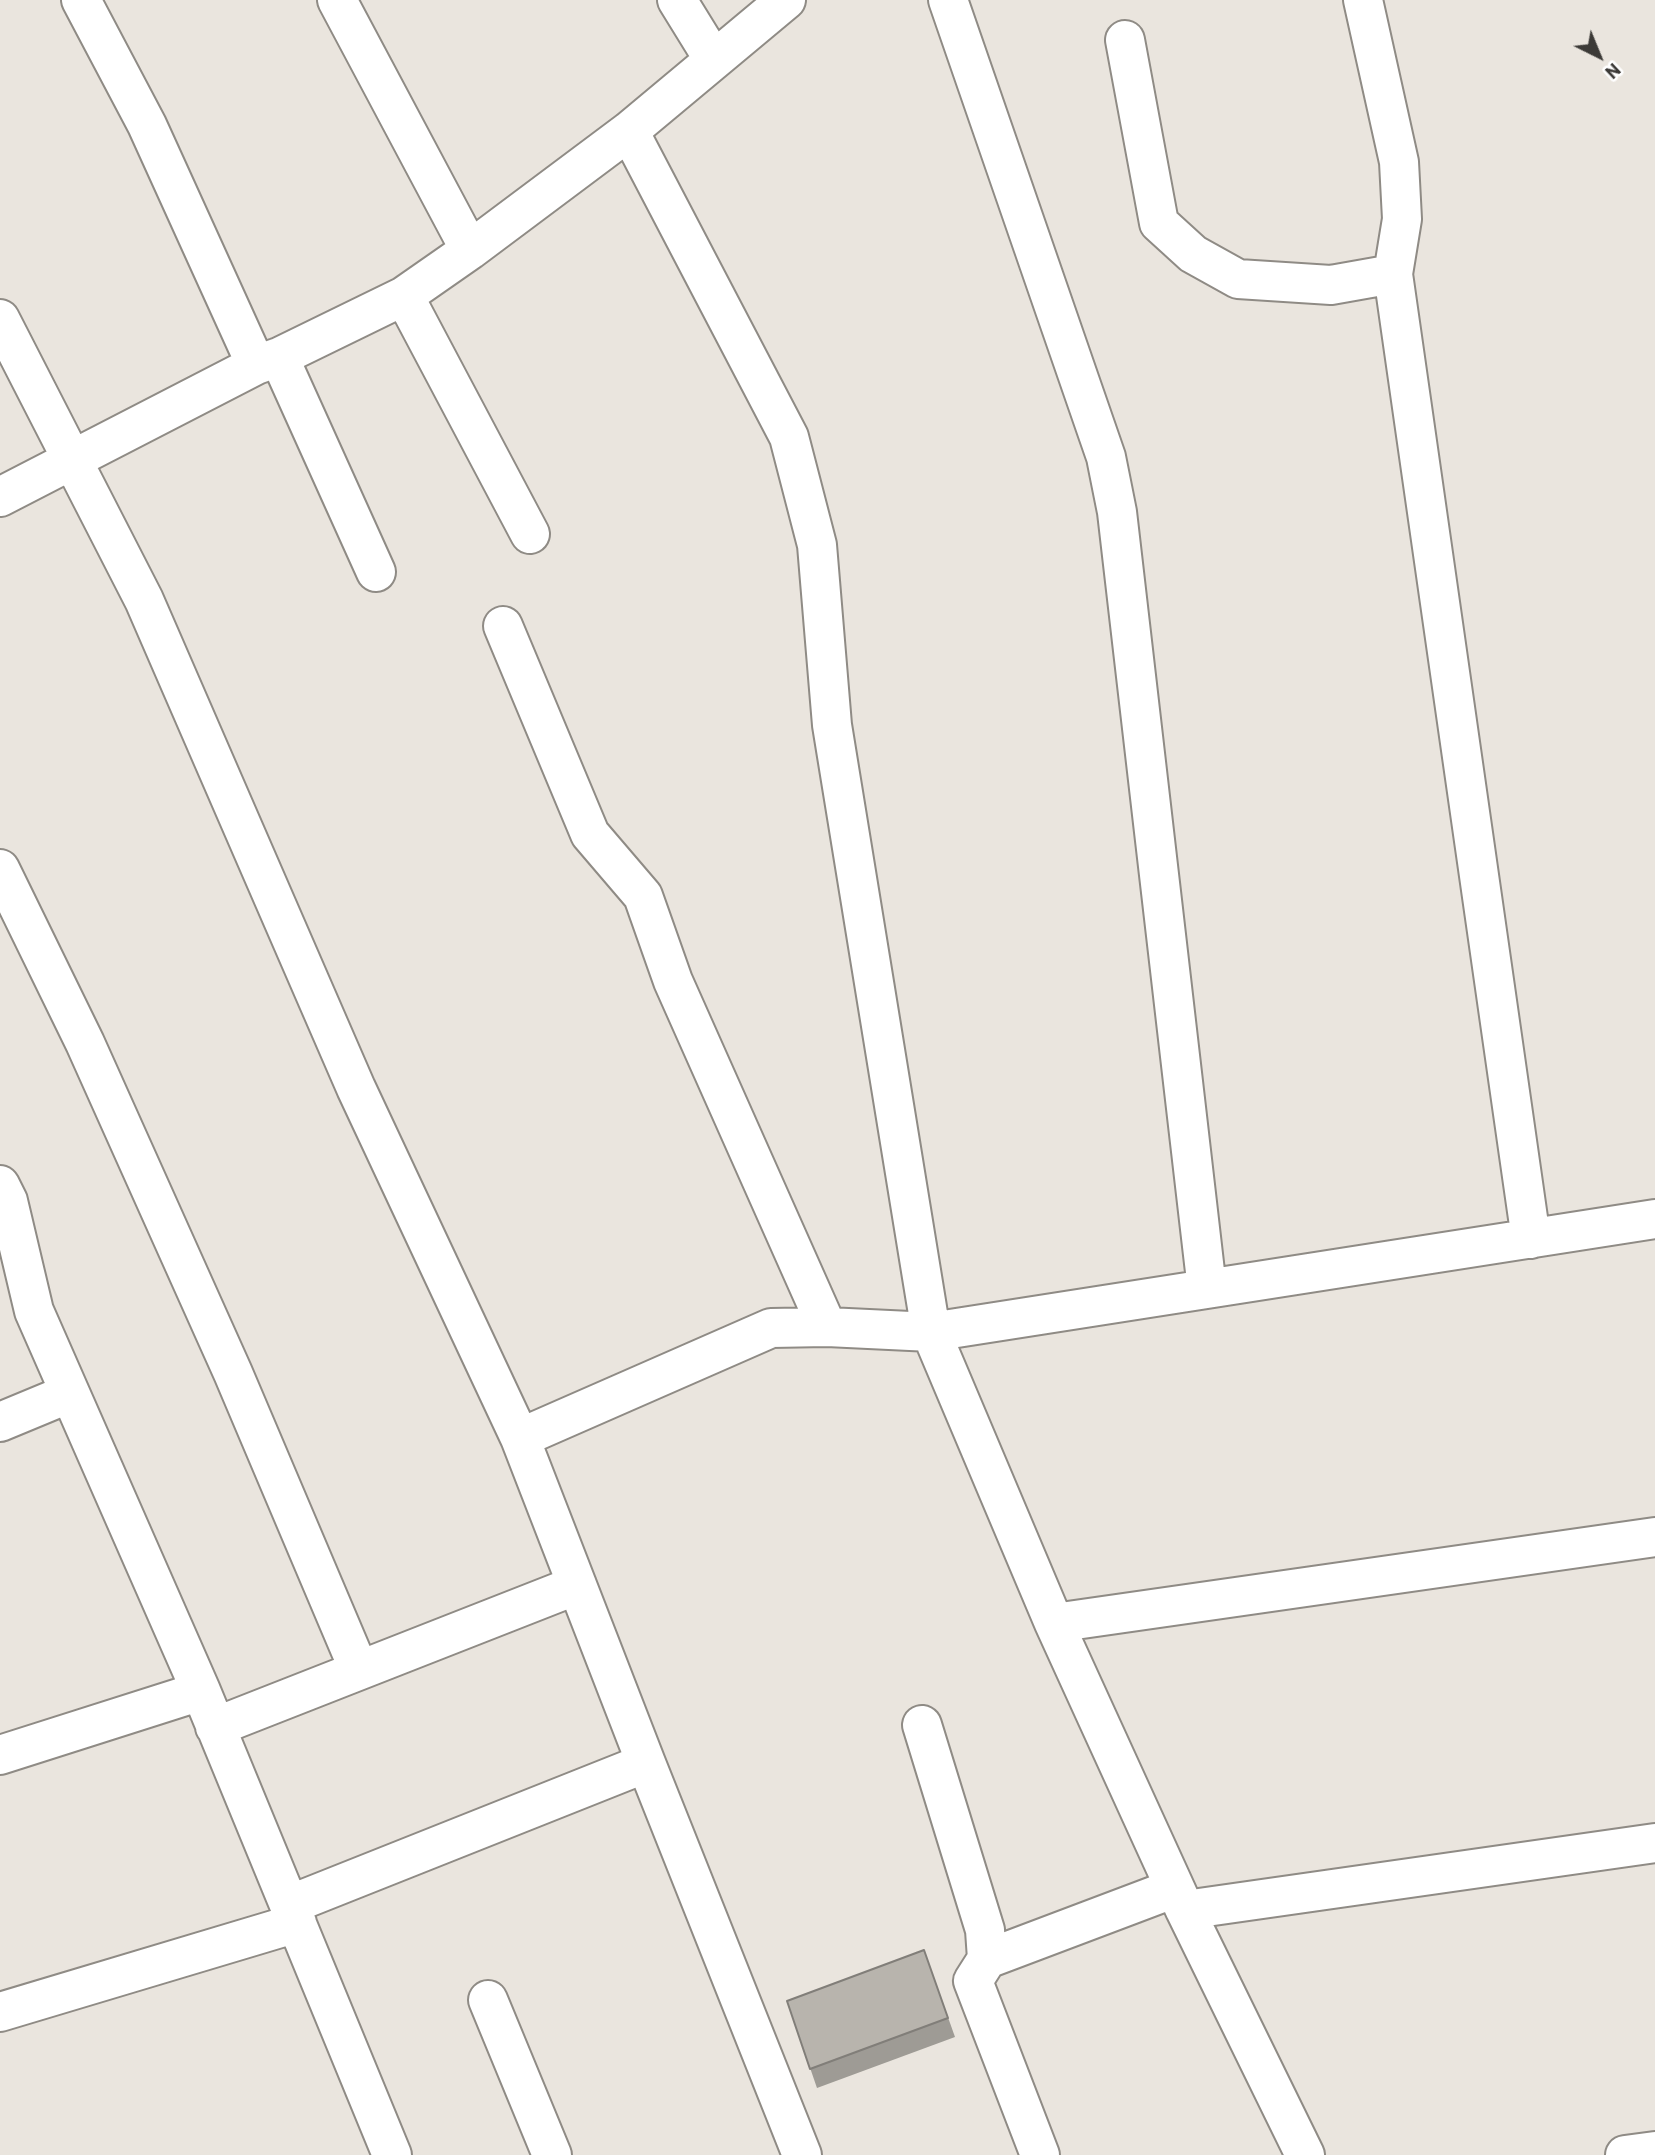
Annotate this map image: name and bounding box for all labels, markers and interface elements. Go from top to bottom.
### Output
north arrow [1564,21,1634,91]
text: N [1601,59,1626,84]

